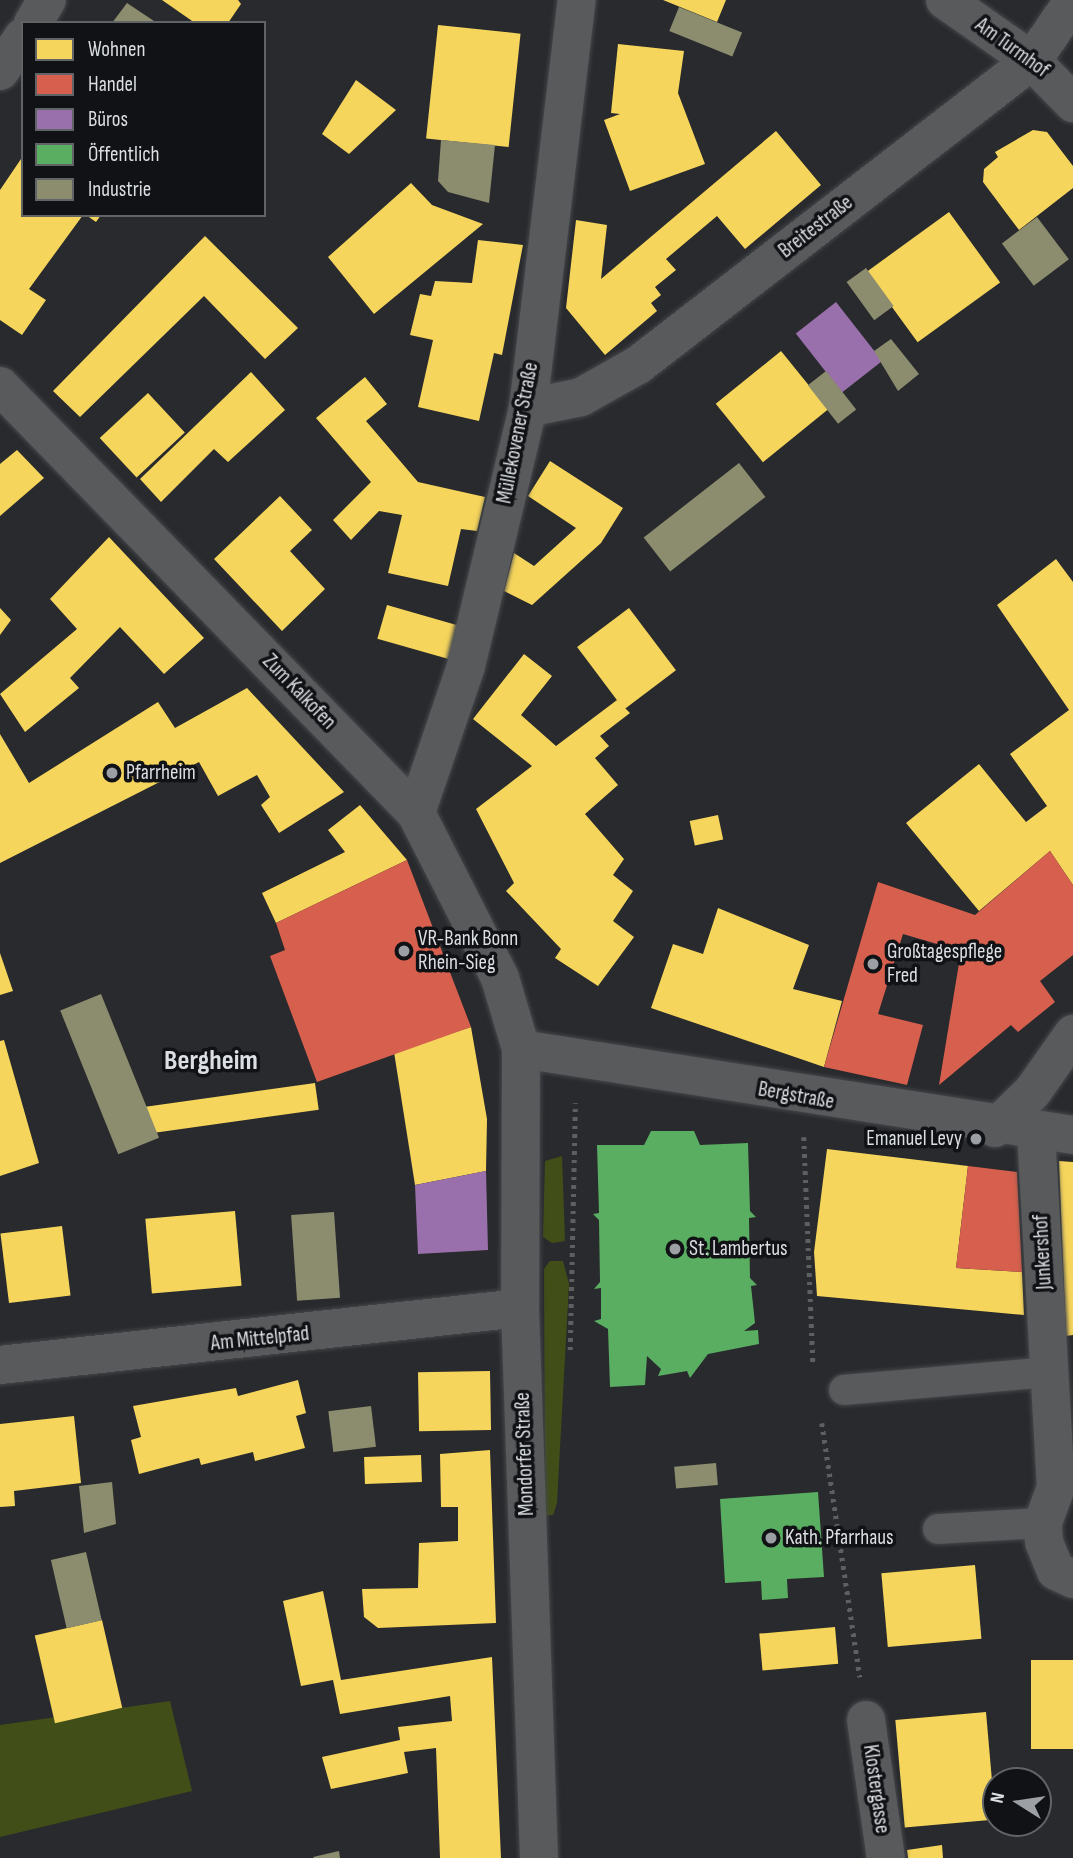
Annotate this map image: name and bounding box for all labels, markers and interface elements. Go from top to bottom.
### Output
street label: Am Turmhof [970,13,1054,83]
legend [21,21,266,217]
text: Wohnen [88,37,145,62]
text: Handel [88,72,137,97]
text: Büros [88,107,128,132]
text: Öffentlich [88,142,160,167]
text: Industrie [88,177,151,202]
street label: Breitestraße [774,190,858,264]
street label: Müllekovener Straße [492,360,544,506]
street label: Zum Kalkofen [257,649,341,735]
place label: Pfarrheim [126,760,196,786]
marker: Pfarrheim [104,765,120,781]
place label: VR-Bank Bonn Rhein-Sieg [418,926,518,976]
place label: Großtagespflege Fred [887,939,1002,989]
marker: VR-Bank Bonn Rhein-Sieg [396,943,412,959]
marker: Großtagespflege Fred [865,956,881,972]
district label: Bergheim [164,1044,258,1078]
street label: Bergstraße [756,1077,836,1115]
place label: Emanuel Levy [866,1126,962,1152]
marker: Emanuel Levy [968,1131,984,1147]
street label: Junkershof [1028,1214,1058,1290]
place label: St. Lambertus [689,1236,787,1262]
marker: St. Lambertus [667,1241,683,1257]
street label: Am Mittelpfad [210,1321,310,1357]
street label: Mondorfer Straße [510,1392,540,1516]
place label: Kath. Pfarrhaus [785,1525,894,1551]
marker: Kath. Pfarrhaus [763,1530,779,1546]
street label: Klostergasse [857,1743,895,1835]
north arrow [982,1767,1052,1837]
text: N [986,1791,1010,1805]

